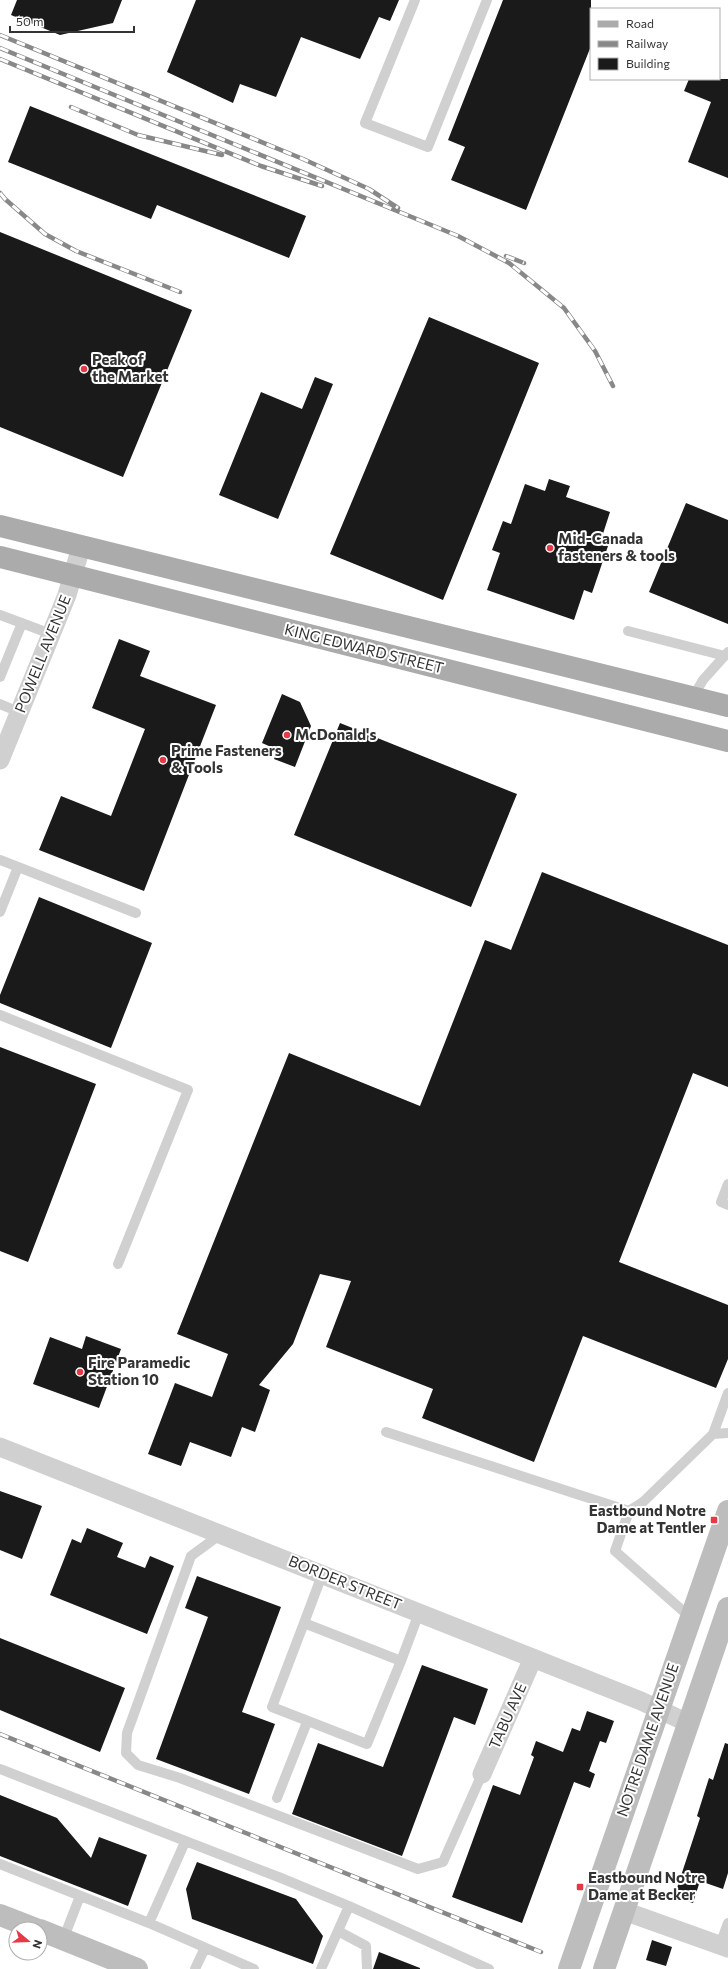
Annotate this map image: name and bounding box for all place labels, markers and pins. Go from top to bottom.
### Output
place label: Peak of the Market [92,350,169,385]
marker: Peak of the Market [79,364,89,374]
place label: Mid-Canada fasteners & tools [558,529,675,564]
marker: Mid-Canada fasteners & tools [545,543,555,553]
place label: McDonald's [295,725,376,743]
marker: McDonald's [282,730,292,740]
place label: Prime Fasteners & Tools [171,741,282,776]
marker: Prime Fasteners & Tools [158,755,168,765]
place label: Fire Paramedic Station 10 [88,1353,190,1388]
marker: Fire Paramedic Station 10 [75,1367,85,1377]
place label: Eastbound Notre Dame at Tentler [589,1501,706,1536]
marker: Eastbound Notre Dame at Tentler [709,1515,719,1525]
place label: Eastbound Notre Dame at Becker [588,1868,705,1903]
marker: Eastbound Notre Dame at Becker [575,1882,585,1892]

